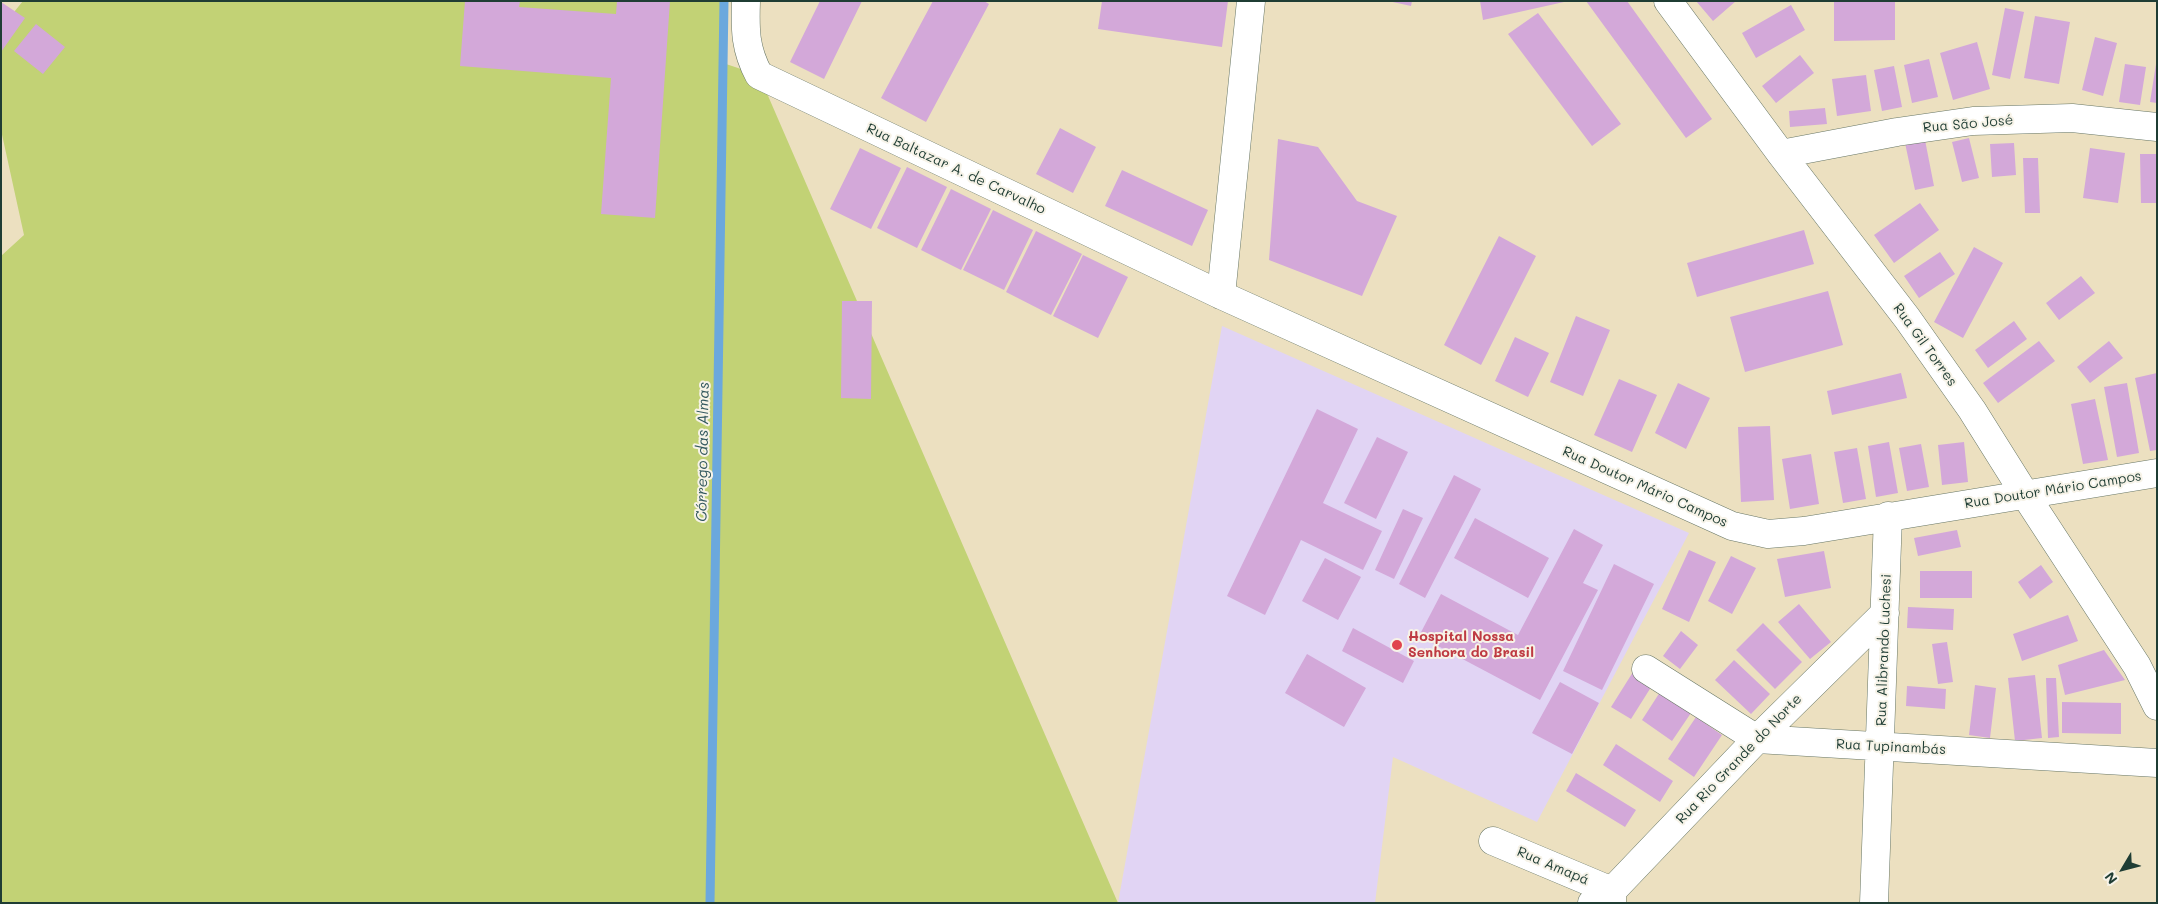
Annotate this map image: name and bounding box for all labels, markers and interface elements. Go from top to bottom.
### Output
street label: Rua São José [1922,112,2014,136]
street label: Rua Baltazar A. de Carvalho [864,120,1048,218]
street label: Rua Gil Torres [1889,300,1961,390]
water label: Córrego das Almas [693,382,713,522]
street label: Rua Doutor Mário Campos [1560,443,1730,531]
street label: Rua Doutor Mário Campos [1963,468,2143,512]
street label: Rua Alibrando Luchesi [1873,574,1895,726]
place label: Hospital Nossa Senhora do Brasil [1408,629,1534,662]
marker: Hospital Nossa Senhora do Brasil [1390,638,1404,652]
street label: Rua Rio Grande do Norte [1673,691,1805,827]
street label: Rua Tupinambás [1835,736,1947,758]
street label: Rua Amapá [1514,843,1592,889]
north arrow [2098,844,2148,894]
text: N [2100,868,2121,888]

